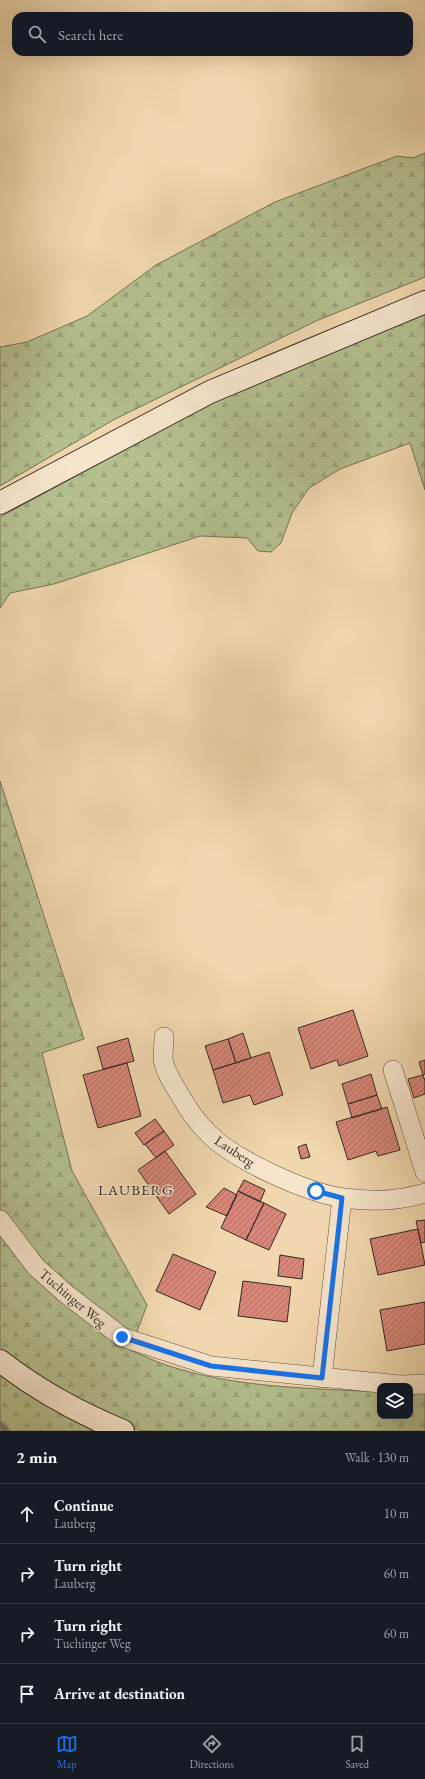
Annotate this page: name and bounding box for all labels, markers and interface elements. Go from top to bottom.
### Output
search box [12,12,413,56]
icon: search [26,23,48,45]
text: Search here [58,25,123,44]
street label: Lauberg [211,1131,259,1171]
district label: LAUBERG [98,1180,174,1199]
route start [307,1182,325,1200]
street label: Tuchinger Weg [36,1265,111,1332]
route end [113,1328,131,1346]
map controls [377,1383,413,1419]
button: layers [377,1383,413,1419]
text: 2 min [16,1446,57,1468]
text: Walk · 130 m [345,1449,409,1466]
text: Continue [54,1496,114,1515]
icon: ahead [16,1503,38,1525]
text: 10 m [384,1505,409,1522]
text: Lauberg [54,1515,95,1532]
text: Turn right [54,1556,122,1575]
icon: right [16,1563,38,1585]
text: 60 m [384,1565,409,1582]
text: Lauberg [54,1575,95,1592]
text: Turn right [54,1616,122,1635]
icon: right [16,1623,38,1645]
text: 60 m [384,1625,409,1642]
text: Tuchinger Weg [54,1635,131,1652]
icon: arrive [16,1683,38,1705]
text: Arrive at destination [54,1684,185,1703]
tab: Map [56,1733,78,1771]
tab: Directions [190,1733,234,1771]
tab: Saved [346,1733,369,1771]

